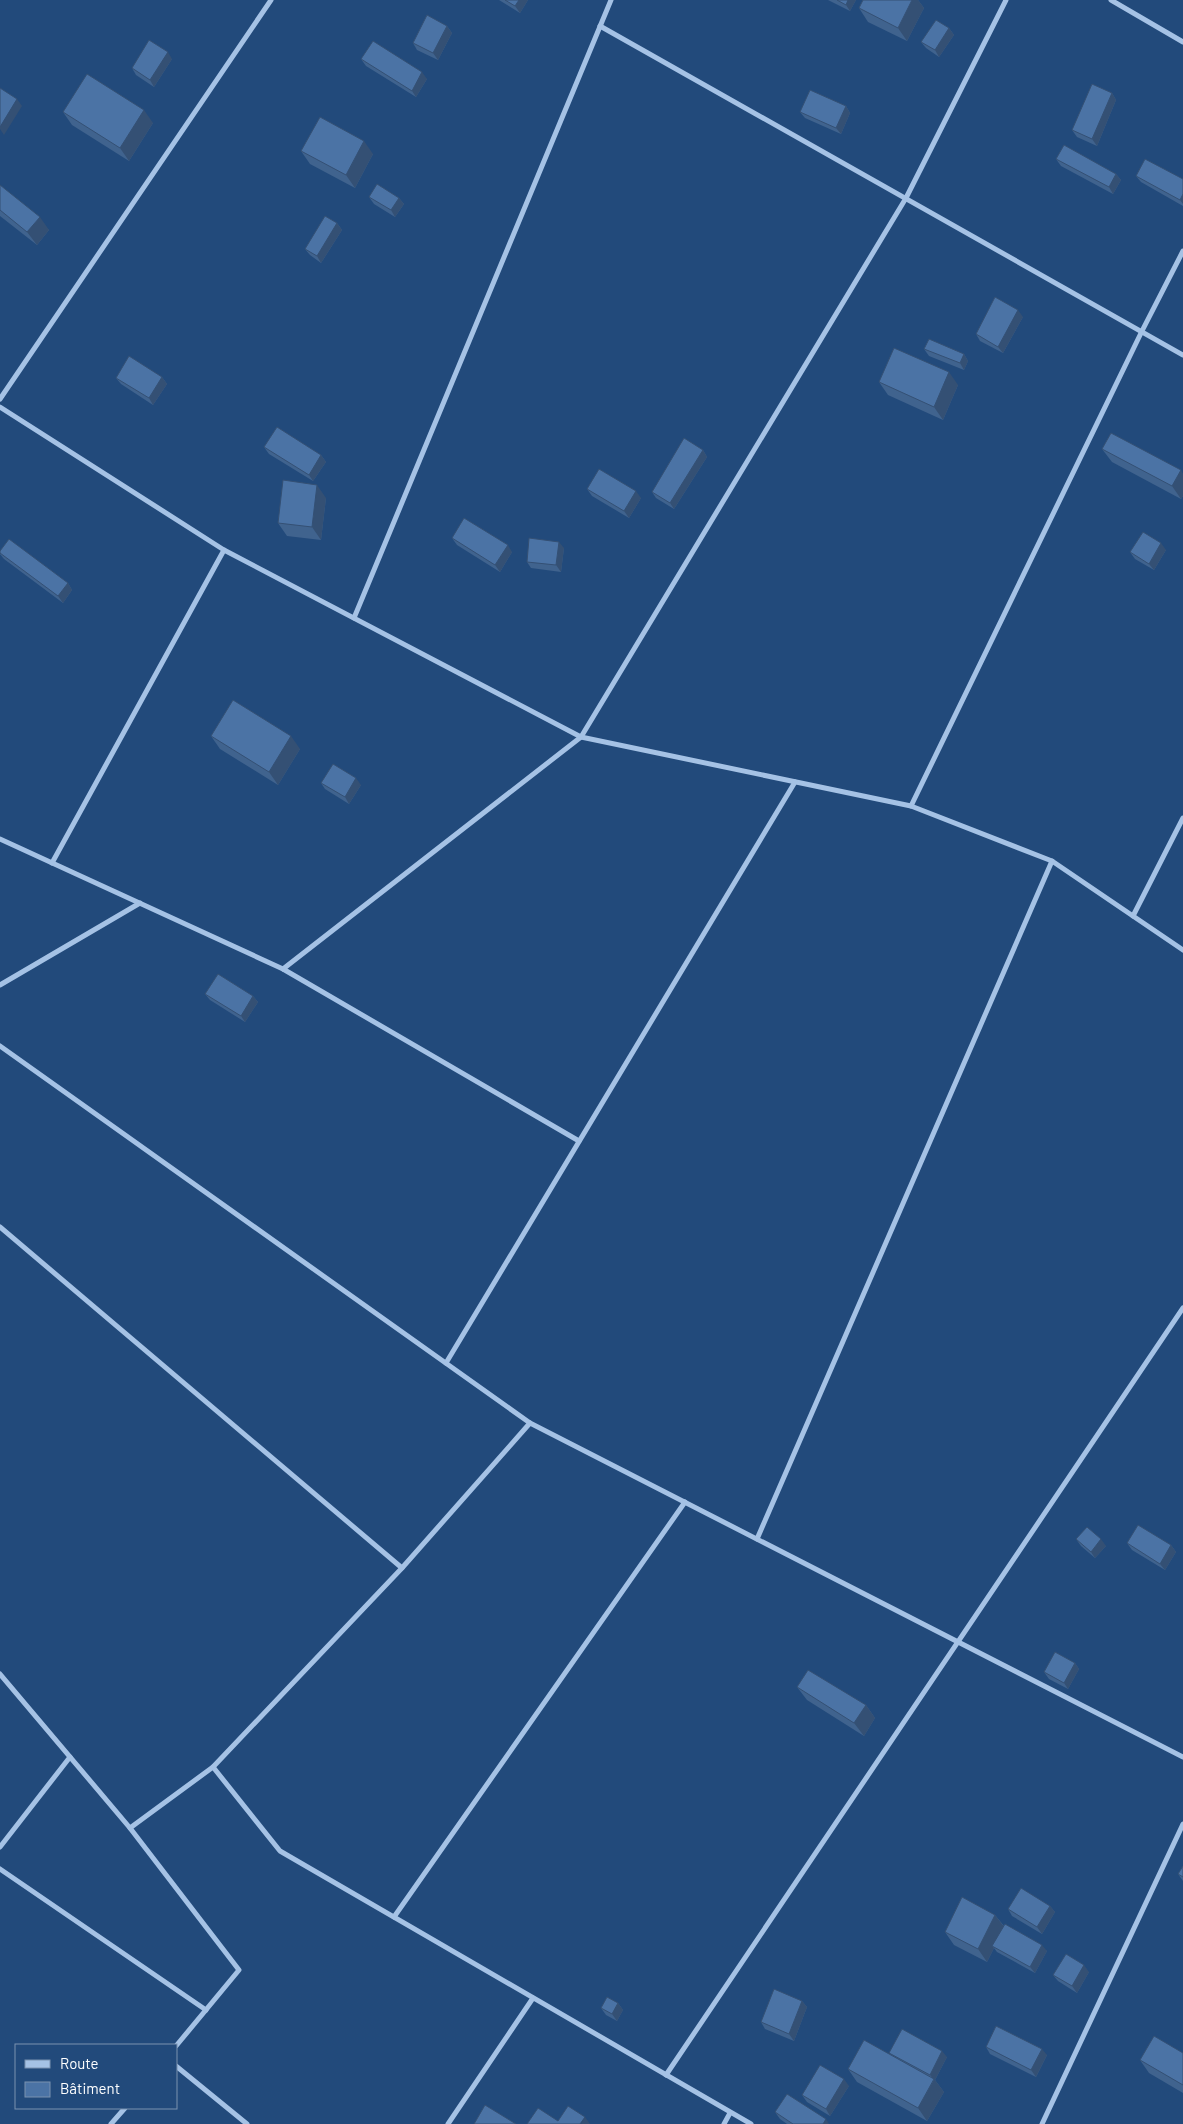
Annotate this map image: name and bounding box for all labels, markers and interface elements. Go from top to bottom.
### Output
legend [15,2044,178,2109]
text: Route [60,2054,99,2072]
text: Bâtiment [60,2079,120,2097]

